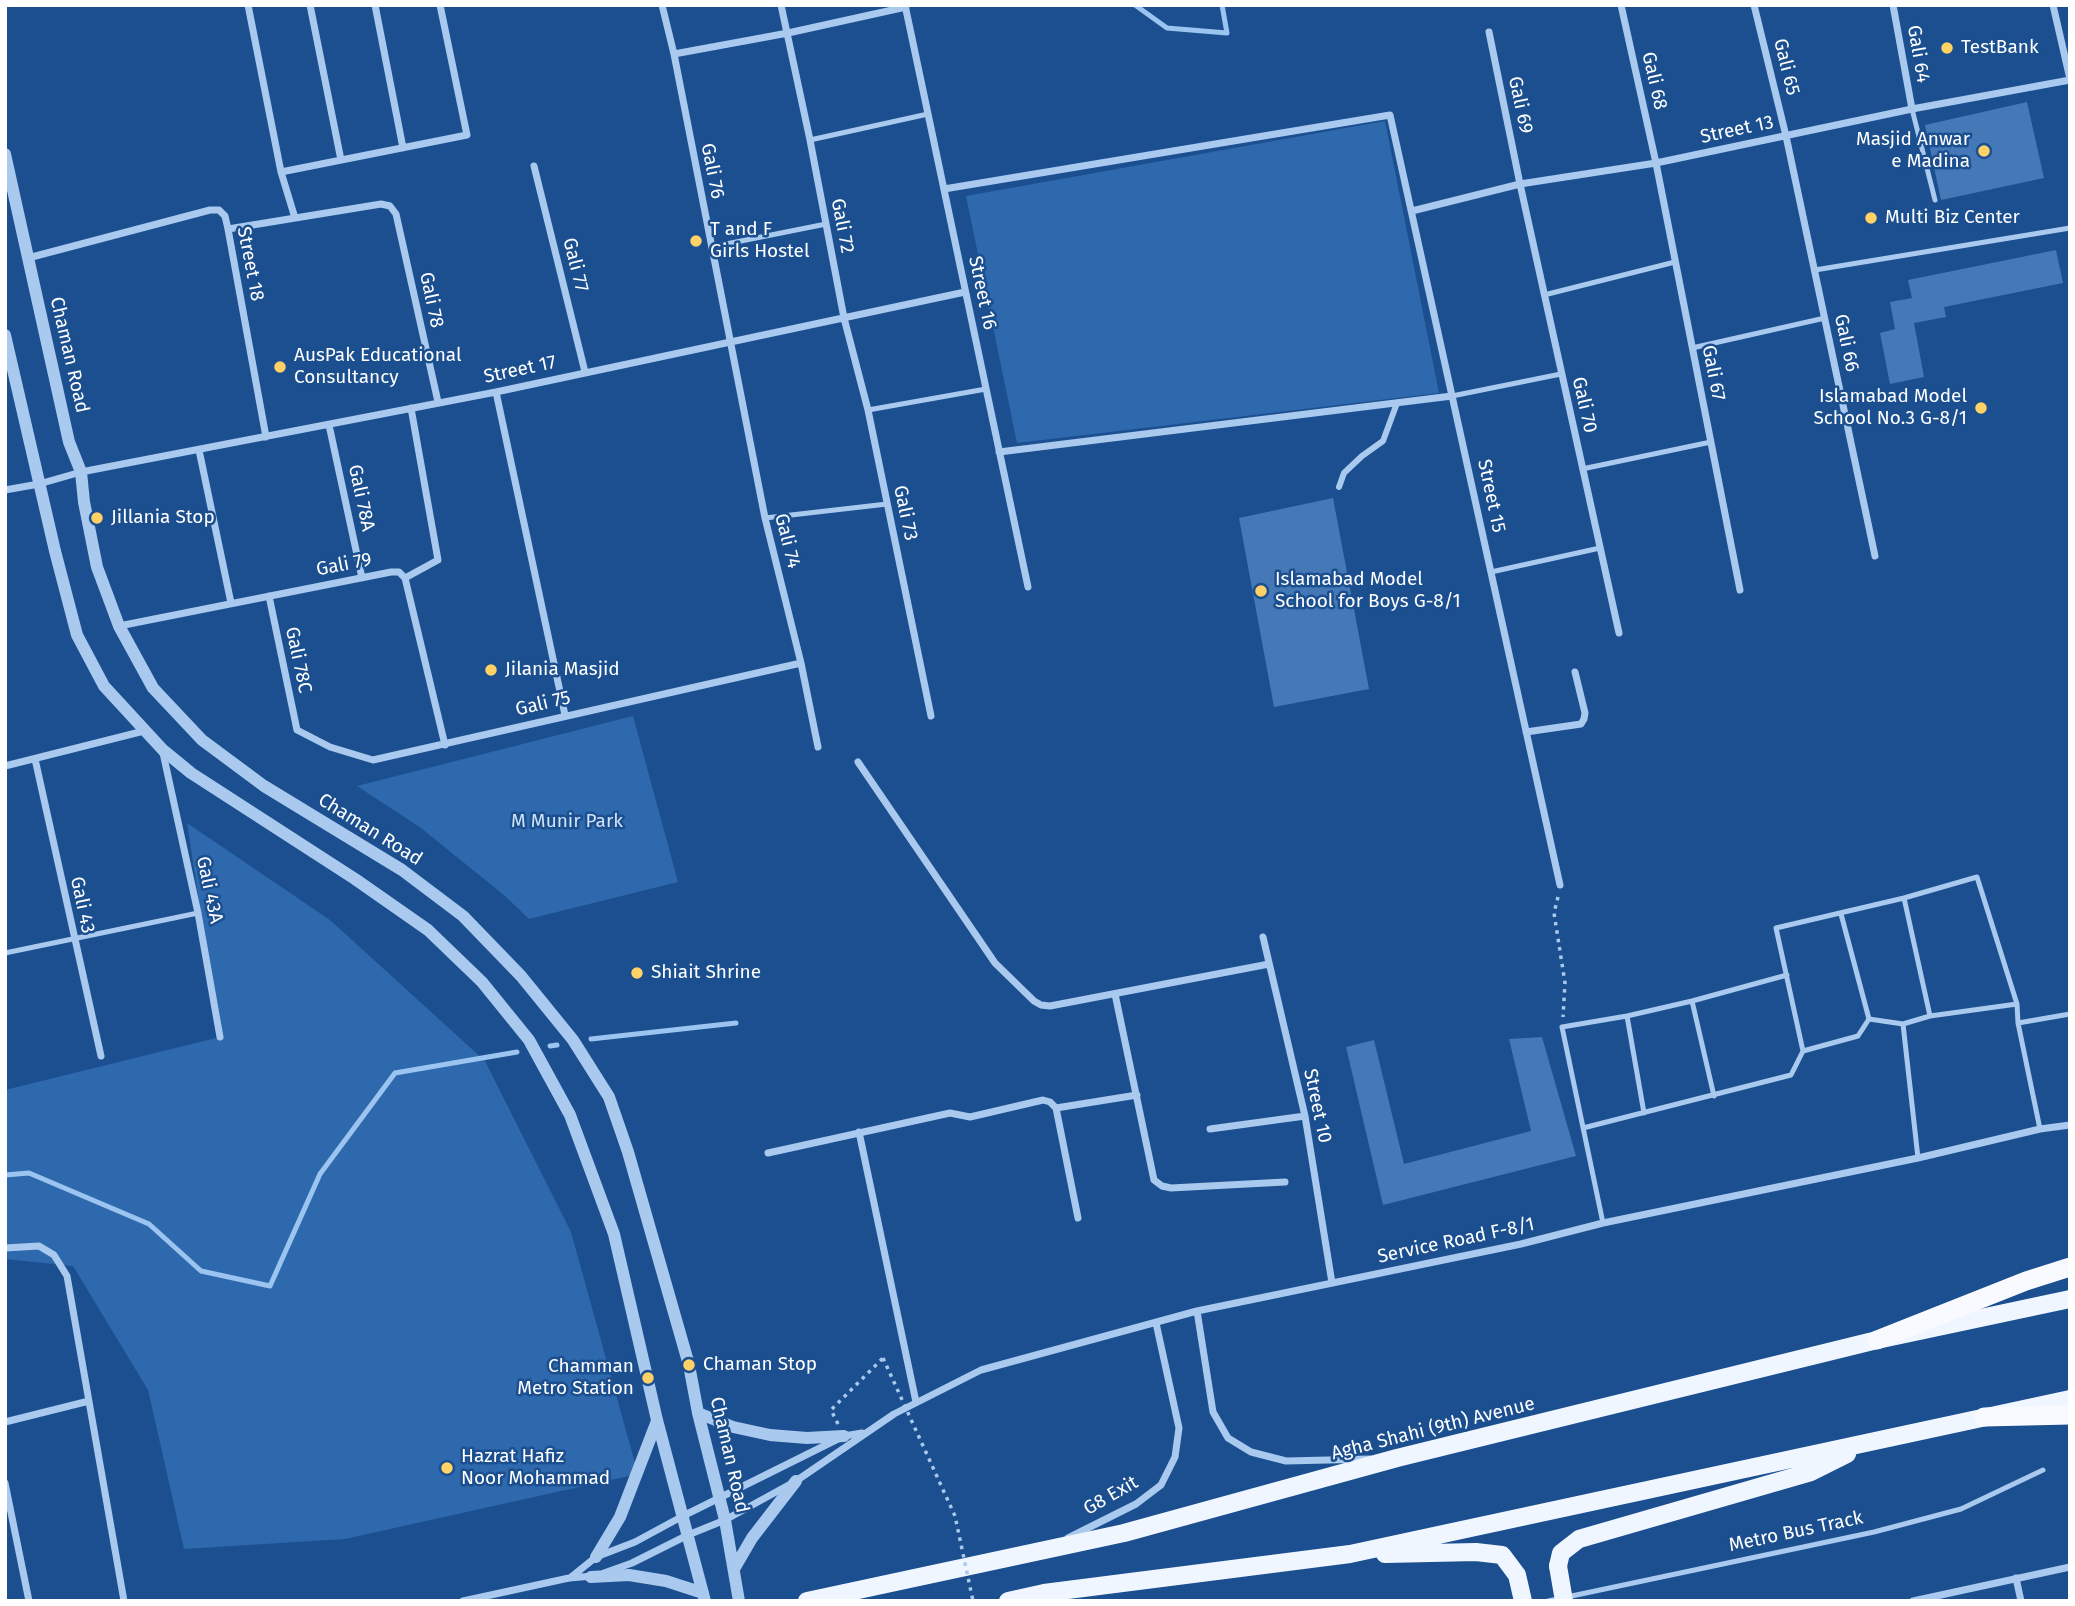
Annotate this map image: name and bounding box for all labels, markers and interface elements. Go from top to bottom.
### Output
street label: Gali 64 [1902,23,1934,85]
street label: Gali 65 [1768,36,1804,98]
place label: TestBank [1961,37,2039,59]
marker: TestBank [1939,40,1955,56]
street label: Gali 68 [1636,50,1672,112]
street label: Gali 69 [1503,74,1537,136]
street label: Street 13 [1698,111,1776,149]
place label: Masjid Anwar e Madina [1856,129,1970,173]
street label: Gali 76 [695,141,729,201]
marker: Masjid Anwar e Madina [1976,143,1992,159]
street label: Gali 72 [826,197,858,255]
place label: Multi Biz Center [1885,207,2020,229]
marker: Multi Biz Center [1863,210,1879,226]
place label: T and F Girls Hostel [710,219,810,263]
street label: Street 18 [232,225,268,303]
marker: T and F Girls Hostel [688,233,704,249]
street label: Gali 77 [557,236,593,294]
street label: Street 16 [963,254,1001,332]
street label: Gali 78 [414,270,448,330]
street label: Chaman Road [45,295,93,415]
street label: Gali 66 [1829,312,1863,374]
street label: Gali 67 [1696,343,1730,403]
place label: AusPak Educational Consultancy [294,345,462,389]
street label: Street 17 [482,351,558,389]
marker: AusPak Educational Consultancy [272,359,288,375]
street label: Gali 70 [1566,375,1602,435]
place label: Islamabad Model School No.3 G-8/1 [1813,386,1967,430]
marker: Islamabad Model School No.3 G-8/1 [1973,400,1989,416]
street label: Street 15 [1472,457,1510,535]
street label: Gali 78A [343,463,379,533]
street label: Gali 73 [888,483,922,543]
place label: Jillania Stop [111,507,215,529]
marker: Jillania Stop [89,510,105,526]
street label: Gali 74 [769,511,805,571]
street label: Gali 79 [314,548,374,582]
place label: Islamabad Model School for Boys G-8/1 [1275,569,1461,613]
marker: Islamabad Model School for Boys G-8/1 [1253,583,1269,599]
street label: Gali 78C [280,625,316,695]
place label: Jilania Masjid [505,659,620,681]
marker: Jilania Masjid [483,662,499,678]
street label: Gali 75 [513,687,573,721]
street label: Chaman Road [314,789,426,871]
park label: M Munir Park [511,811,623,833]
street label: Gali 43A [191,854,227,926]
street label: Gali 43 [65,875,99,935]
place label: Shiait Shrine [651,962,761,984]
marker: Shiait Shrine [629,965,645,981]
street label: Street 10 [1298,1067,1336,1145]
street label: Service Road F-8/1 [1375,1213,1537,1269]
place label: Chaman Stop [703,1354,817,1376]
place label: Chamman Metro Station [517,1356,634,1400]
marker: Chaman Stop [681,1357,697,1373]
marker: Chamman Metro Station [640,1370,656,1386]
street label: Agha Shahi (9th) Avenue [1329,1393,1537,1465]
street label: Chaman Road [705,1395,753,1515]
place label: Hazrat Hafiz Noor Mohammad [461,1446,610,1490]
marker: Hazrat Hafiz Noor Mohammad [439,1460,455,1476]
street label: G8 Exit [1080,1471,1142,1521]
street label: Metro Bus Track [1727,1507,1865,1557]

